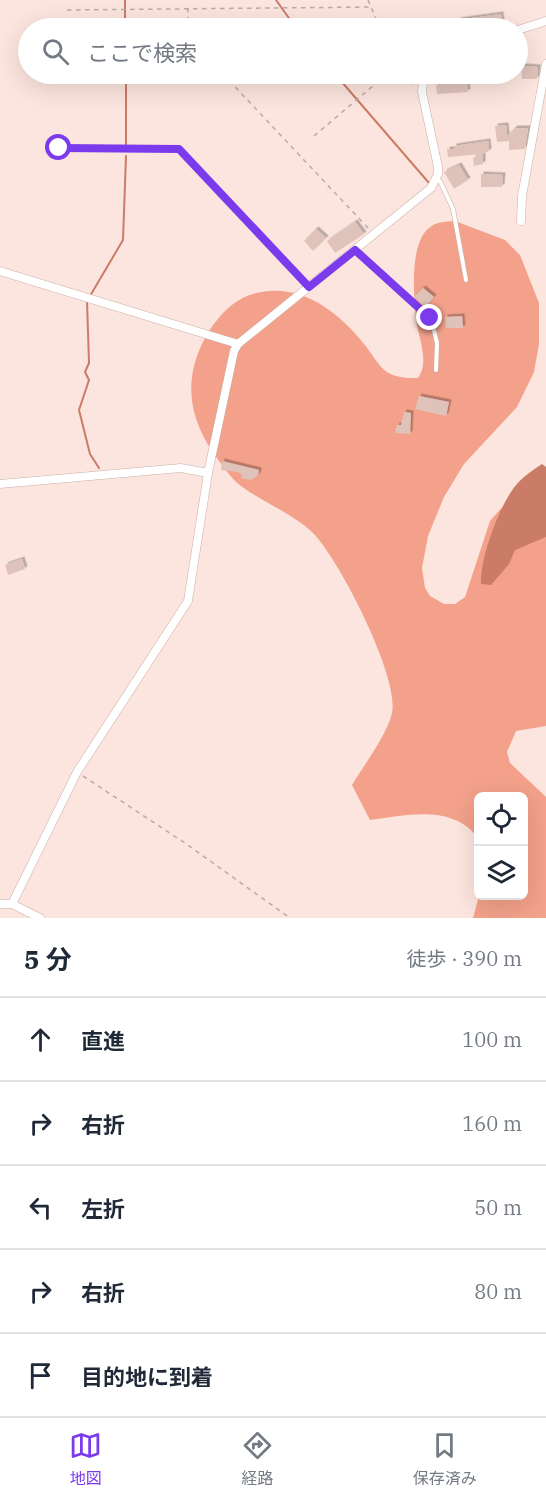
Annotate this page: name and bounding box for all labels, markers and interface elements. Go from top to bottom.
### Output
search box [18,18,528,84]
icon: search [39,35,72,68]
text: ここで検索 [87,38,197,67]
route start [45,134,71,160]
route end [416,304,442,330]
map controls [474,792,528,900]
button: locate [474,792,528,846]
button: layers [474,846,528,900]
text: 5 分 [24,942,72,976]
text: 徒歩 · 390 m [407,945,522,972]
icon: ahead [24,1023,57,1056]
text: 直進 [81,1026,125,1055]
text: 100 m [462,1026,522,1053]
icon: right [24,1107,57,1140]
text: 右折 [81,1110,125,1139]
text: 160 m [462,1110,522,1137]
icon: left [24,1191,57,1224]
text: 左折 [81,1194,125,1223]
text: 50 m [474,1194,522,1221]
icon: right [24,1275,57,1308]
text: 右折 [81,1278,125,1307]
text: 80 m [474,1278,522,1305]
icon: arrive [24,1359,57,1392]
text: 目的地に到着 [81,1362,213,1391]
tab: 地図 [69,1429,102,1489]
tab: 経路 [241,1429,274,1489]
tab: 保存済み [413,1429,477,1489]

